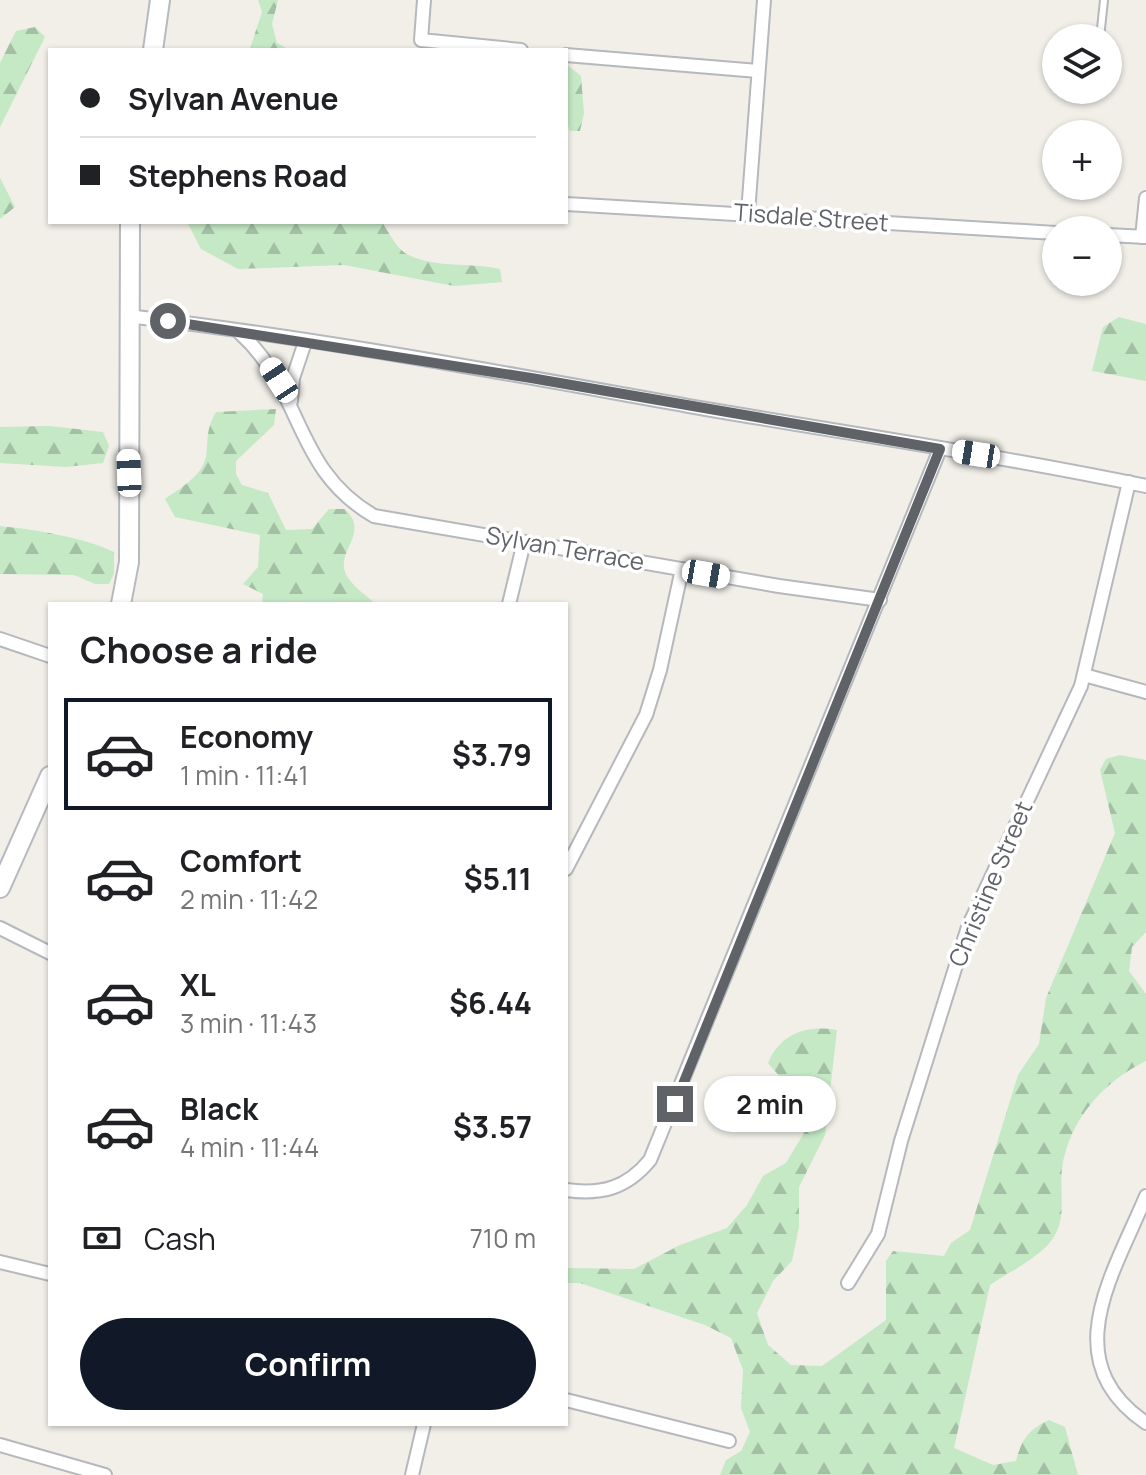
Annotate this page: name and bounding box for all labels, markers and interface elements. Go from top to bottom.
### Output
map controls [1042,24,1122,296]
button: layers [1042,24,1122,104]
text: Sylvan Avenue [128,78,338,119]
button: + [1042,120,1122,200]
text: Stephens Road [128,155,348,196]
street label: Tisdale Street [733,195,890,238]
button: − [1042,216,1122,296]
route start [150,303,186,339]
car [256,353,302,407]
car [950,438,1002,470]
car [116,449,142,497]
street label: Sylvan Terrace [484,517,647,578]
car [680,558,732,590]
text: Choose a ride [80,625,318,674]
text: Economy [180,716,313,757]
icon: car [84,718,156,790]
text: $3.79 [452,734,532,775]
text: 1 min · 11:41 [180,757,309,793]
street label: Christine Street [940,796,1039,971]
text: Comfort [180,840,302,881]
icon: car [84,842,156,914]
text: $5.11 [464,858,532,899]
text: 2 min · 11:42 [180,881,318,917]
text: XL [180,964,216,1005]
icon: car [84,966,156,1038]
text: $6.44 [449,982,532,1023]
text: 3 min · 11:43 [180,1005,317,1041]
callout: 2 min [703,1076,835,1132]
route end [657,1086,693,1122]
text: 2 min [736,1086,804,1122]
text: Black [180,1088,258,1129]
icon: car [84,1090,156,1162]
text: $3.57 [453,1106,532,1147]
text: 4 min · 11:44 [180,1129,319,1165]
icon: cash [80,1216,124,1260]
text: Cash [144,1218,216,1259]
text: 710 m [470,1220,536,1256]
button: Confirm [80,1318,536,1410]

